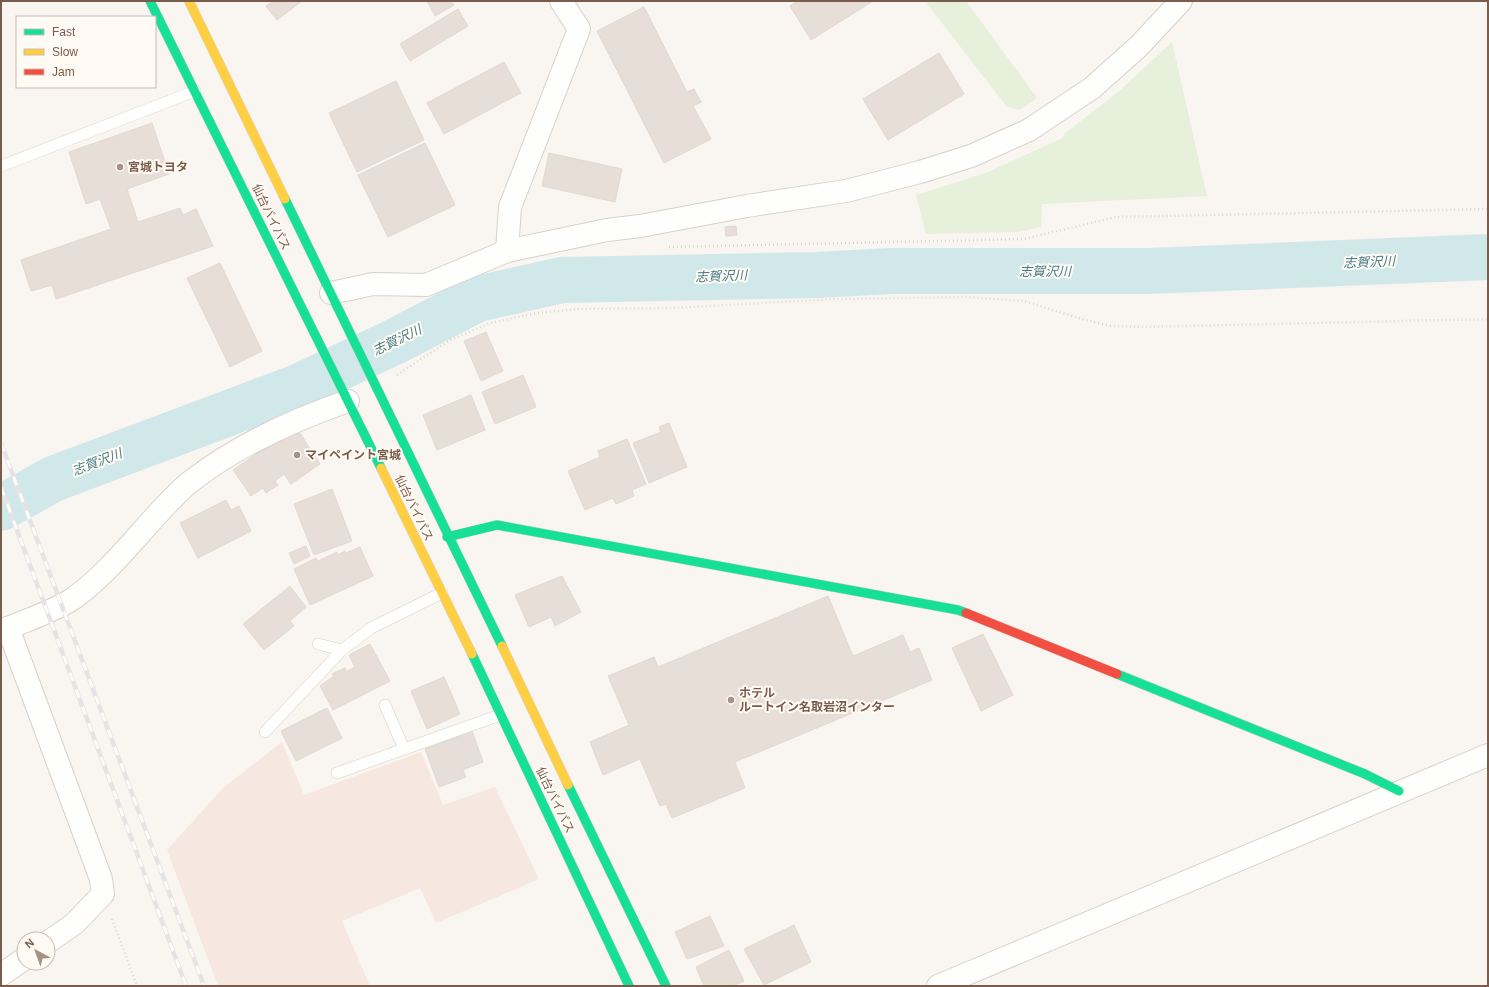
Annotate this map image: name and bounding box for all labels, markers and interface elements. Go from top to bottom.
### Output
legend [16,16,156,88]
text: Fast [52,25,76,39]
text: Slow [52,45,78,59]
text: Jam [52,65,75,79]
place label: 宮城トヨタ [128,160,188,174]
marker: 宮城トヨタ [115,162,125,172]
street label: 仙台バイパス [249,182,293,252]
water label: 志賀沢川 [1343,254,1397,270]
water label: 志賀沢川 [1019,264,1073,279]
water label: 志賀沢川 [695,268,749,284]
water label: 志賀沢川 [370,321,425,358]
water label: 志賀沢川 [70,445,126,478]
place label: マイペイント宮城 [305,448,401,462]
marker: マイペイント宮城 [292,450,302,460]
street label: 仙台バイパス [392,473,436,543]
place label: ホテル ルートイン名取岩沼インター [739,686,895,714]
marker: ホテル ルートイン名取岩沼インター [726,695,736,705]
street label: 仙台バイパス [533,765,577,835]
north arrow [16,931,56,971]
text: N [23,936,36,951]

